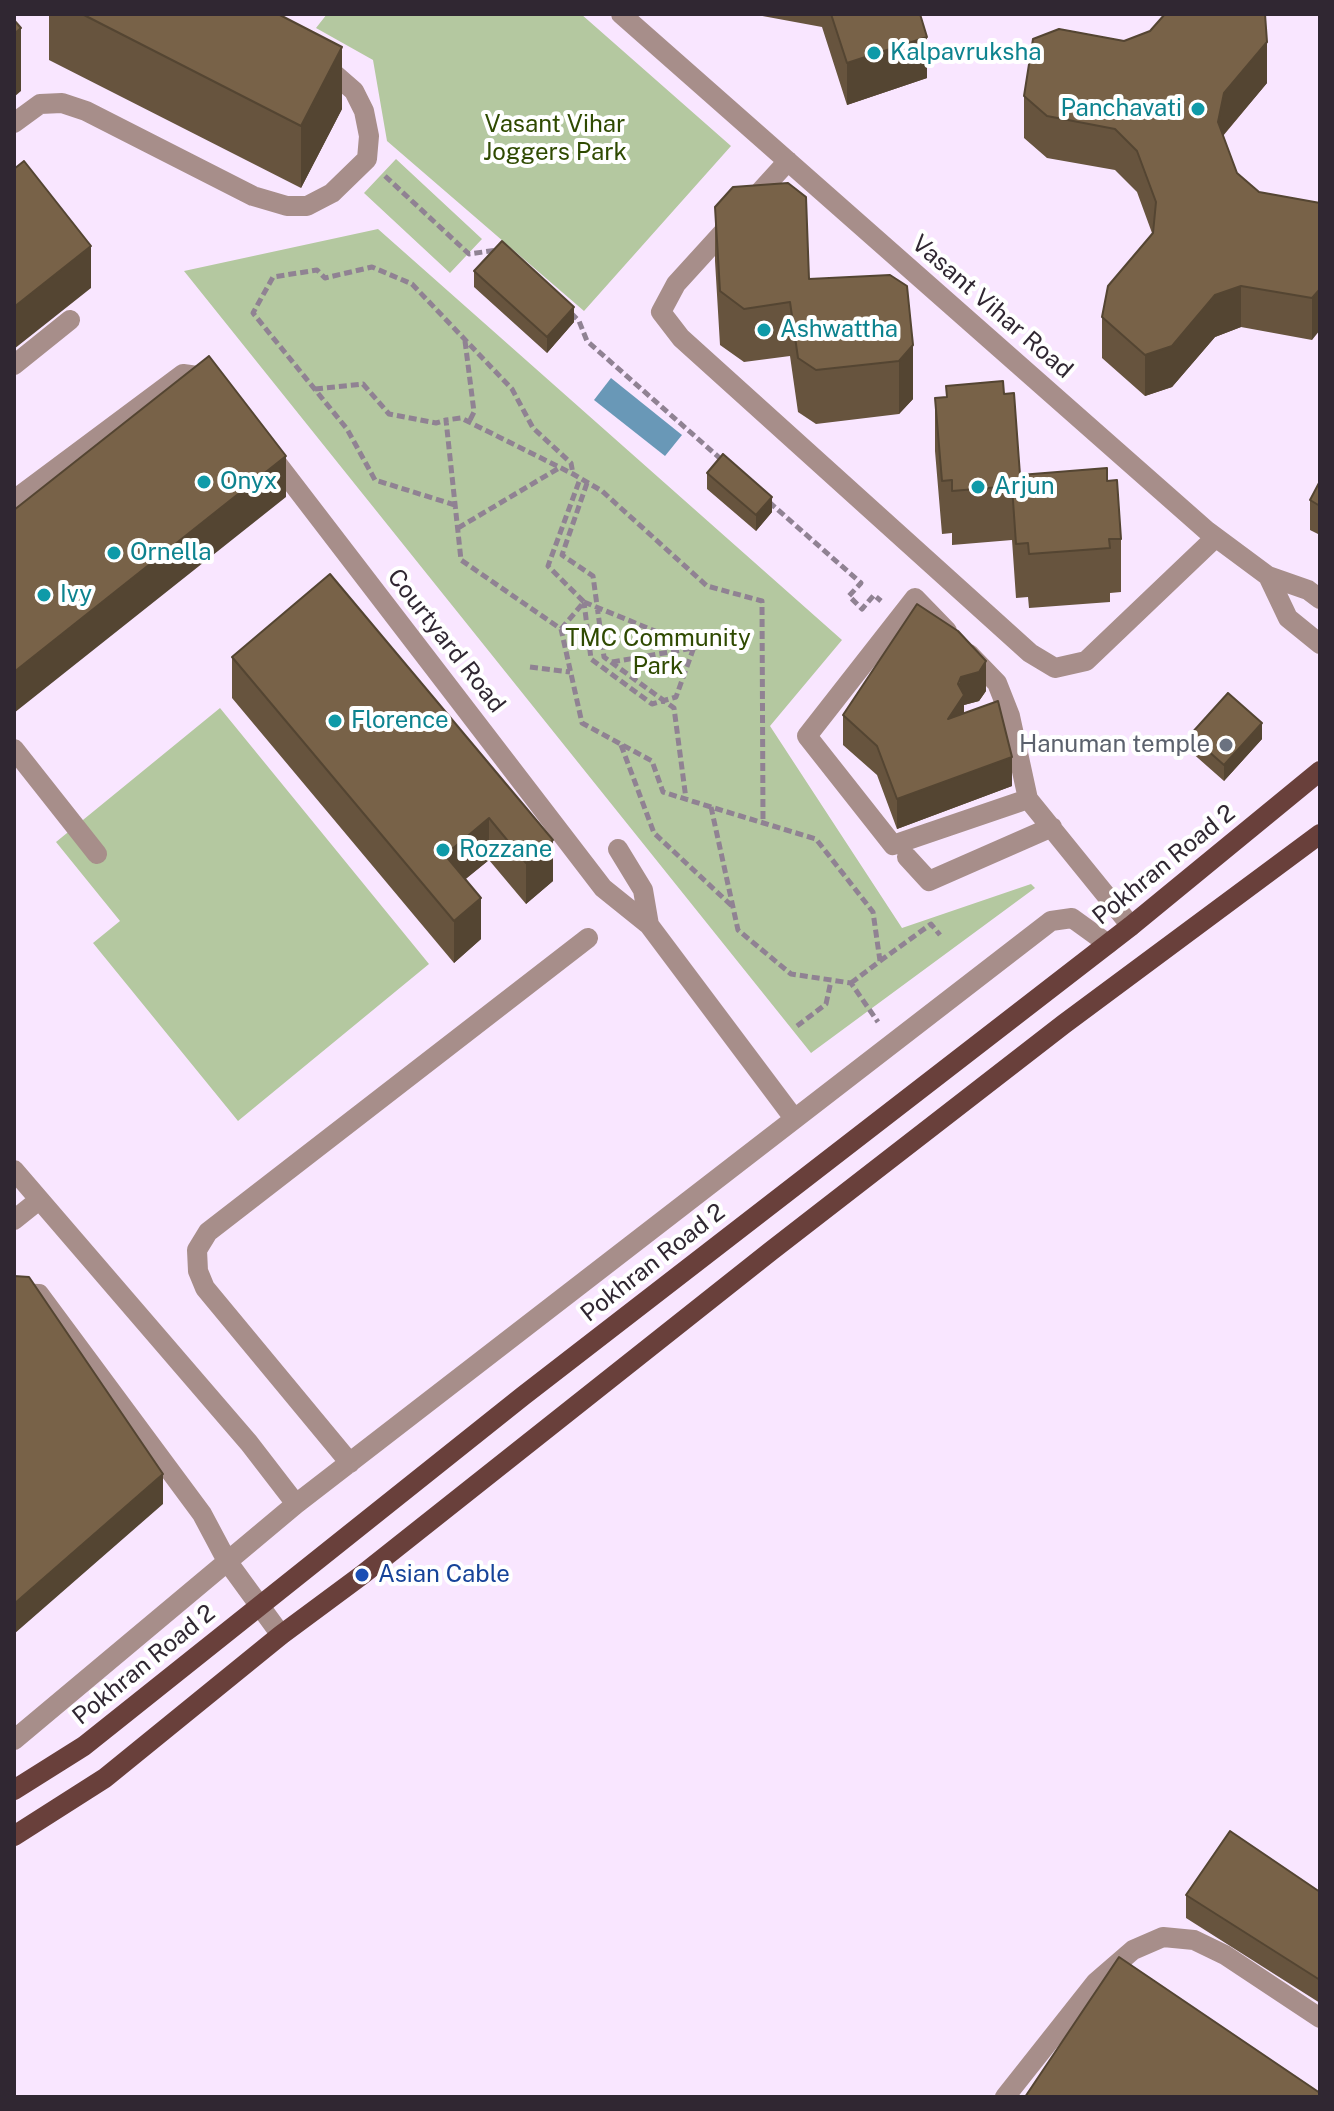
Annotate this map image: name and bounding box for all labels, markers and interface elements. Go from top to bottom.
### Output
place label: Kalpavruksha [890,39,1042,67]
marker: Kalpavruksha [865,44,883,62]
place label: Panchavati [1060,95,1182,123]
marker: Panchavati [1189,100,1207,118]
park label: Vasant Vihar Joggers Park [483,111,627,167]
street label: Vasant Vihar Road [906,229,1078,385]
place label: Ashwattha [780,316,898,344]
marker: Ashwattha [755,321,773,339]
place label: Onyx [220,468,277,496]
marker: Onyx [195,473,213,491]
place label: Arjun [994,473,1055,501]
marker: Arjun [969,478,987,496]
place label: Ornella [130,539,212,567]
marker: Ornella [105,544,123,562]
street label: Courtyard Road [381,563,511,719]
place label: Ivy [60,581,92,609]
marker: Ivy [35,586,53,604]
park label: TMC Community Park [565,625,751,681]
place label: Florence [351,707,449,735]
marker: Florence [326,712,344,730]
place label: Hanuman temple [1019,731,1210,759]
marker: Hanuman temple [1217,736,1235,754]
street label: Pokhran Road 2 [1087,799,1241,931]
place label: Rozzane [459,836,552,864]
marker: Rozzane [434,841,452,859]
street label: Pokhran Road 2 [575,1198,731,1328]
place label: Asian Cable [378,1561,510,1589]
marker: Asian Cable [353,1566,371,1584]
street label: Pokhran Road 2 [67,1599,221,1731]

